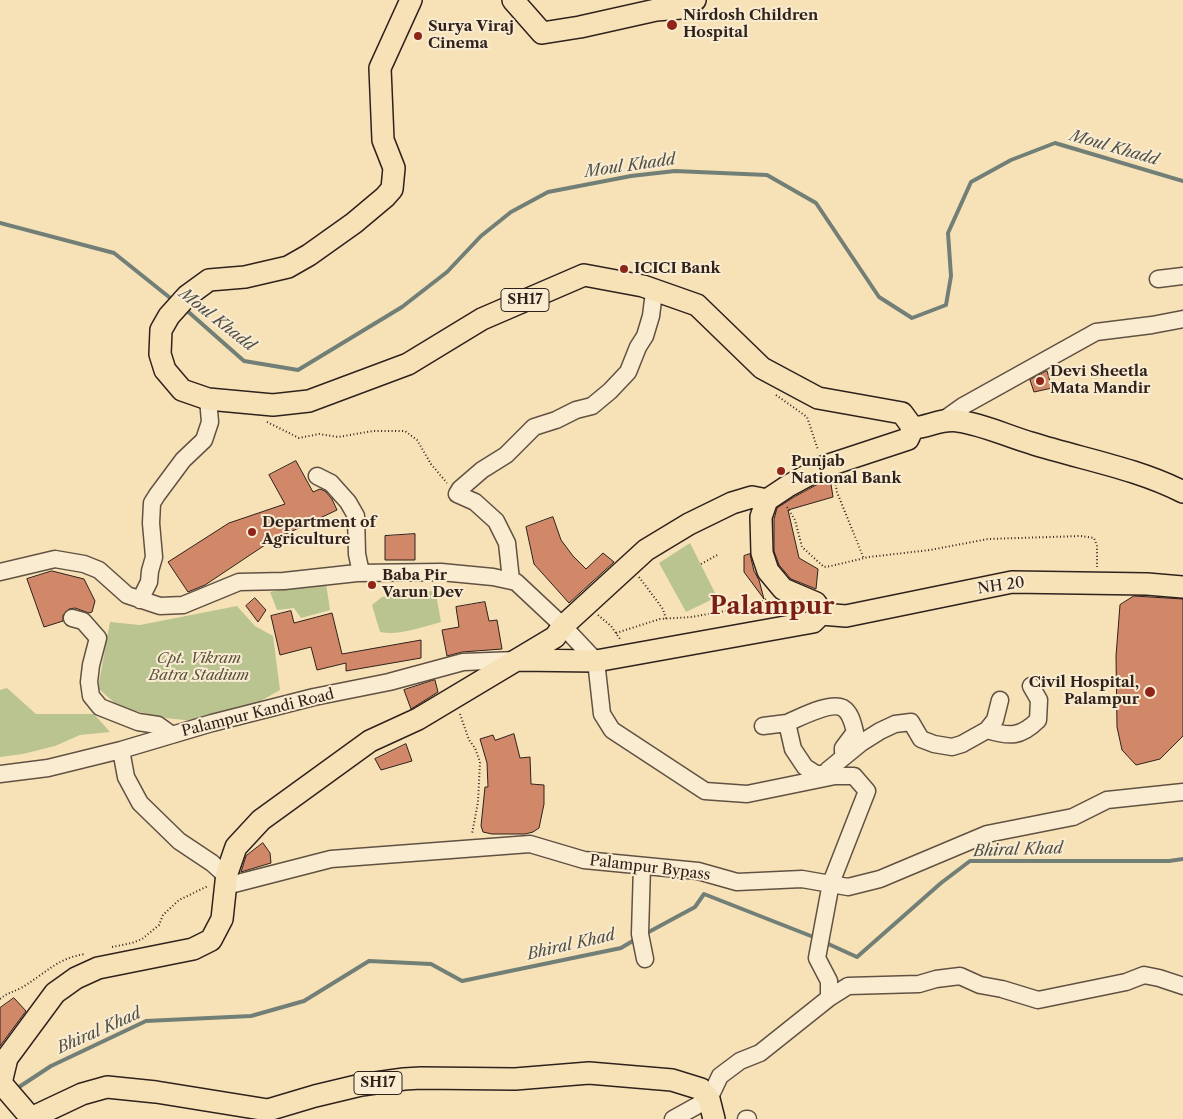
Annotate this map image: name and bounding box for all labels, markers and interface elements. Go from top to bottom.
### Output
place label: Nirdosh Children Hospital [683,7,818,42]
place label: Surya Viraj Cinema [428,18,514,53]
marker: Nirdosh Children Hospital [665,18,679,32]
marker: Surya Viraj Cinema [412,30,424,42]
water label: Moul Khadd [1068,126,1160,170]
water label: Moul Khadd [584,150,676,182]
place label: ICICI Bank [634,260,720,278]
marker: ICICI Bank [618,263,630,275]
water label: Moul Khadd [175,284,259,356]
road number: SH17 [501,288,549,312]
place label: Devi Sheetla Mata Mandir [1050,363,1150,398]
marker: Devi Sheetla Mata Mandir [1034,375,1046,387]
place label: Punjab National Bank [791,453,901,488]
marker: Punjab National Bank [775,465,787,477]
place label: Department of Agriculture [262,514,376,549]
marker: Department of Agriculture [246,526,258,538]
place label: Baba Pir Varun Dev [382,567,463,602]
street label: NH 20 [976,574,1026,598]
marker: Baba Pir Varun Dev [366,579,378,591]
district label: Palampur [710,592,834,622]
park label: Cpt. Vikram Batra Stadium [149,650,249,685]
place label: Civil Hospital, Palampur [1029,674,1139,709]
street label: Palampur Kandi Road [180,685,336,741]
marker: Civil Hospital, Palampur [1143,685,1157,699]
water label: Bhiral Khad [973,839,1063,861]
street label: Palampur Bypass [589,852,711,884]
water label: Bhiral Khad [525,926,617,964]
water label: Bhiral Khad [54,1004,144,1058]
road number: SH17 [354,1072,402,1094]

